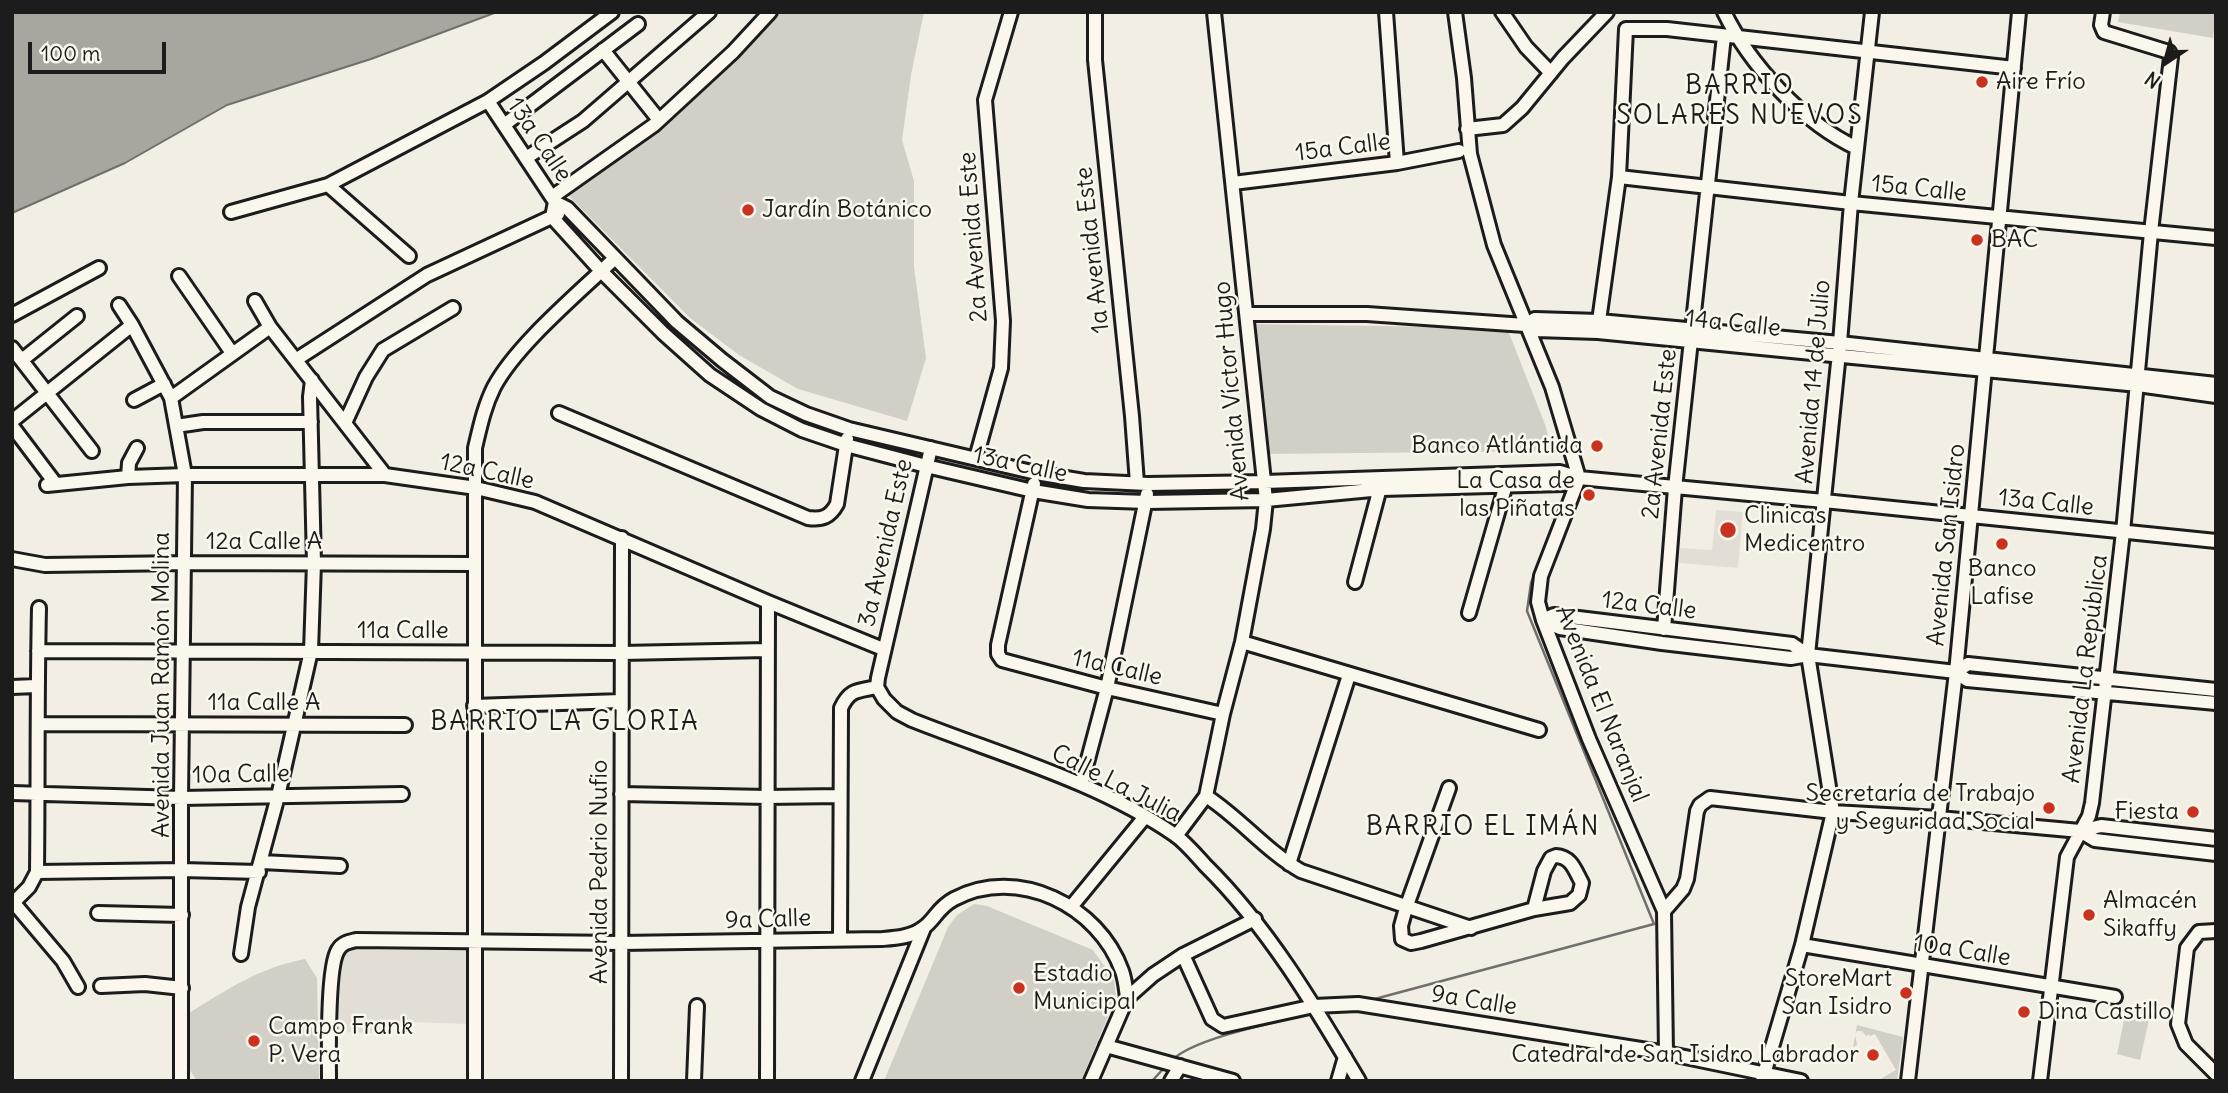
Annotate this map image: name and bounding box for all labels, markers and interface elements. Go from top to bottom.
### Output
scale bar [32,28,170,72]
north arrow [2130,28,2200,98]
text: 100 m [41,40,100,67]
text: N [2140,66,2165,94]
place label: Aire Frío [1996,68,2086,96]
district label: BARRIO SOLARES NUEVOS [1618,71,1862,132]
marker: Aire Frío [1974,74,1990,90]
street label: 13a Calle [500,92,578,188]
street label: 15a Calle [1294,128,1392,168]
street label: 2a Avenida Este [954,151,994,323]
street label: 1a Avenida Este [1070,165,1116,335]
street label: 15a Calle [1870,170,1968,208]
place label: Jardín Botánico [762,196,932,224]
marker: Jardín Botánico [740,202,756,218]
place label: BAC [1991,226,2038,254]
marker: BAC [1969,232,1985,248]
street label: Avenida 14 de Julio [1791,279,1837,485]
street label: Avenida Víctor Hugo [1208,280,1256,502]
street label: 14a Calle [1684,305,1782,343]
street label: 2a Avenida Este [1637,347,1683,521]
place label: Banco Atlántida [1411,432,1583,460]
marker: Banco Atlántida [1589,438,1605,454]
street label: 13a Calle [970,441,1070,489]
street label: Avenida San Isidro [1922,442,1972,648]
street label: 12a Calle [438,448,536,496]
street label: 3a Avenida Este [853,456,919,630]
place label: La Casa de las Piñatas [1456,467,1575,523]
street label: 13a Calle [1997,484,2095,522]
marker: La Casa de las Piñatas [1581,487,1597,503]
place label: Clinicas Medicentro [1744,502,1865,558]
marker: Clinicas Medicentro [1718,520,1738,540]
street label: 12a Calle A [206,528,322,556]
street label: Avenida Juan Ramón Molina [148,532,176,838]
marker: Banco Lafise [1994,536,2010,552]
street label: Avenida La República [2058,553,2114,785]
place label: Banco Lafise [1968,555,2036,611]
street label: 12a Calle [1600,586,1698,626]
street label: Avenida El Naranjal [1548,601,1654,807]
street label: 11a Calle [357,617,449,645]
street label: 11a Calle [1069,644,1165,692]
street label: 11a Calle A [208,689,320,717]
district label: BARRIO LA GLORIA [432,707,698,739]
street label: Calle La Julia [1046,739,1186,829]
street label: 10a Calle [192,760,290,790]
street label: Avenida Pedrio Nufio [586,760,614,984]
place label: Secretaría de Trabajo y Seguridad Social [1806,780,2035,836]
place label: Fiesta [2114,798,2179,826]
marker: Secretaría de Trabajo y Seguridad Social [2041,800,2057,816]
marker: Fiesta [2185,804,2201,820]
district label: BARRIO EL IMÁN [1367,812,1599,844]
place label: Almacén Sikaffy [2103,887,2197,943]
street label: 9a Calle [724,904,812,936]
marker: Almacén Sikaffy [2081,907,2097,923]
street label: 10a Calle [1911,929,2013,973]
place label: Estadio Municipal [1033,960,1136,1016]
place label: StoreMart San Isidro [1781,965,1892,1021]
marker: Estadio Municipal [1011,980,1027,996]
street label: 9a Calle [1429,980,1519,1022]
marker: StoreMart San Isidro [1898,985,1914,1001]
place label: Dina Castillo [2038,998,2172,1026]
marker: Dina Castillo [2016,1004,2032,1020]
place label: Campo Frank P. Vera [268,1013,413,1069]
marker: Campo Frank P. Vera [246,1033,262,1049]
place label: Catedral de San Isidro Labrador [1511,1041,1859,1069]
marker: Catedral de San Isidro Labrador [1865,1047,1881,1063]

